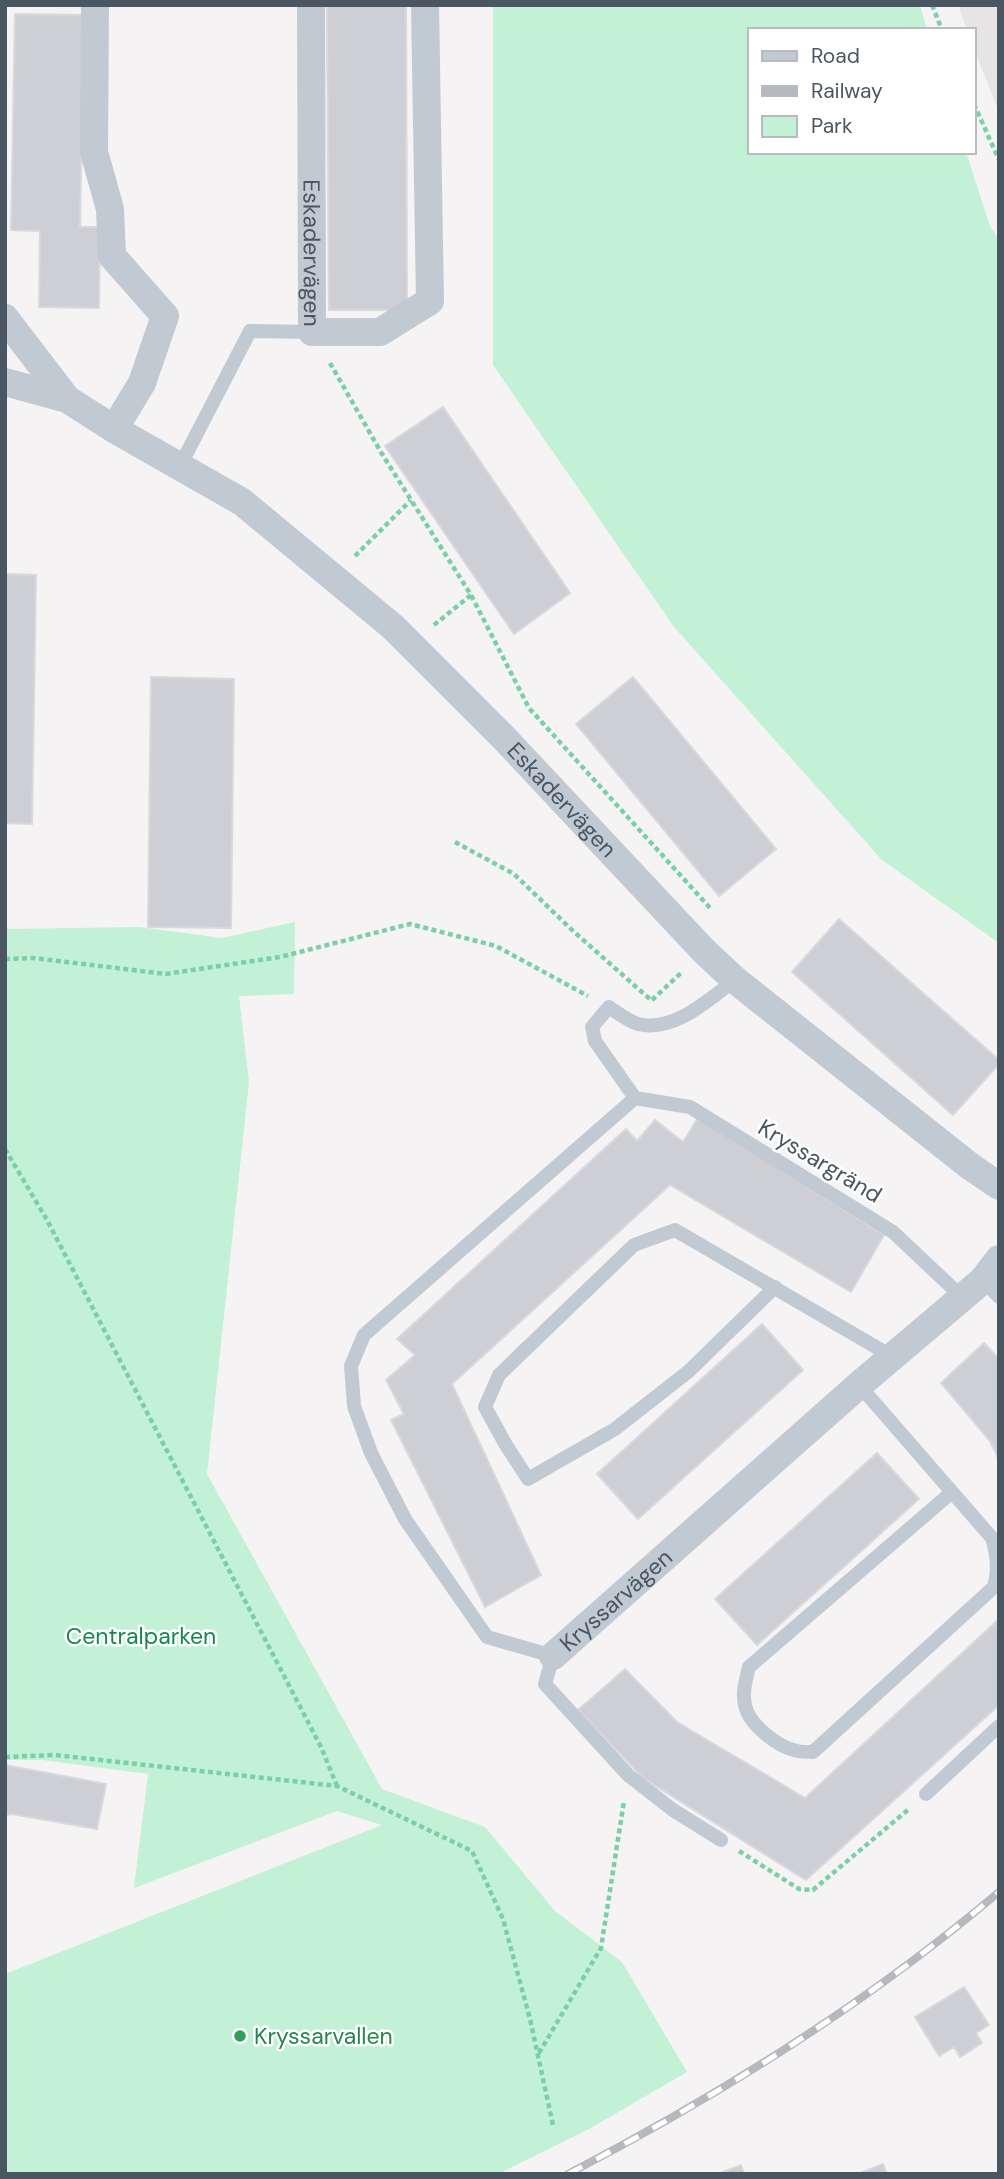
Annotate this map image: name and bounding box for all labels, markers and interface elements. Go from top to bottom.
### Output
legend [748,28,976,154]
text: Road [811,42,860,70]
text: Railway [811,77,883,105]
text: Park [811,112,853,140]
street label: Eskadervägen [297,179,327,327]
street label: Eskadervägen [501,736,623,864]
street label: Kryssargränd [753,1112,887,1210]
street label: Kryssarvägen [553,1542,679,1658]
park label: Centralparken [66,1621,216,1651]
place label: Kryssarvallen [254,2021,393,2051]
marker: Kryssarvallen [232,2028,248,2044]

